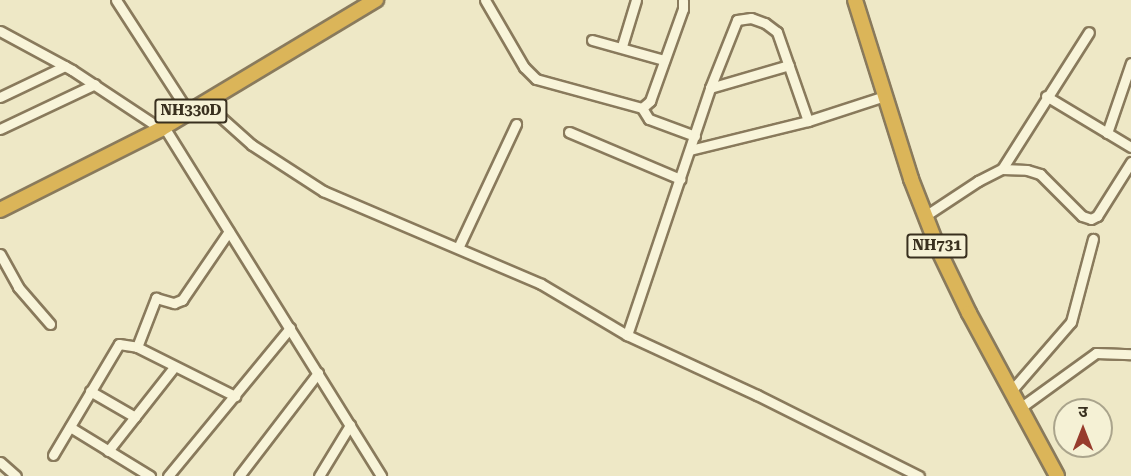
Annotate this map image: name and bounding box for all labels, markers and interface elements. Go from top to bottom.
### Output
road number: NH330D [154,99,228,123]
road number: NH731 [906,234,968,258]
north arrow [1053,398,1113,458]
text: उ [1078,402,1088,421]

